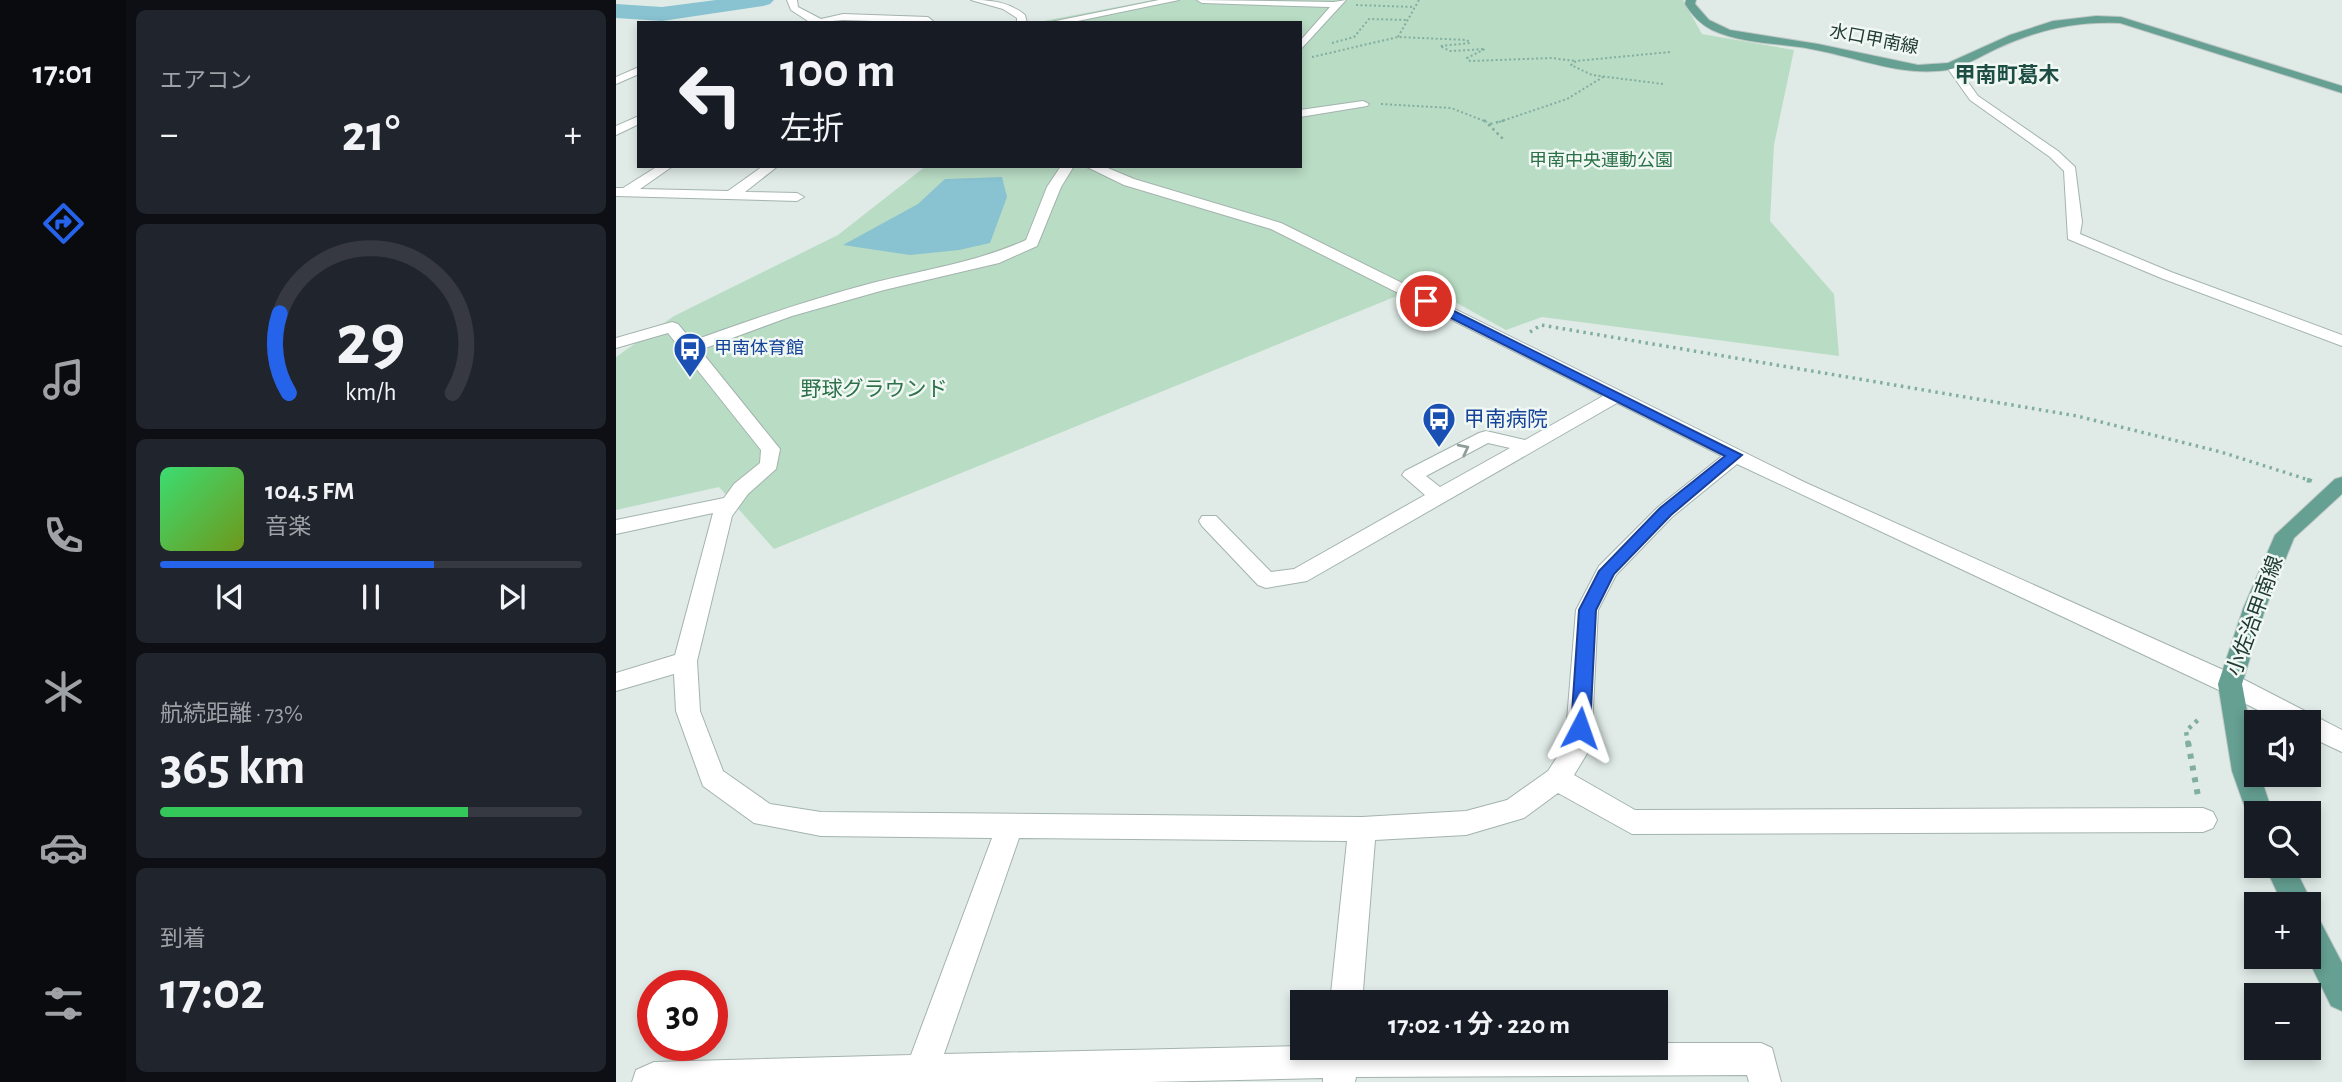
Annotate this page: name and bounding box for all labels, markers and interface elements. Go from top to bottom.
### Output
street label: 水口甲南線 [1828,21,1920,57]
text: 100 m [780,47,896,96]
icon: left [665,49,756,140]
text: 17:01 [33,57,93,89]
district label: 甲南町葛木 [1955,64,2060,86]
text: エアコン [160,70,252,93]
text: 21° [342,108,400,160]
text: 左折 [780,113,844,145]
text: − [160,116,178,154]
text: + [564,116,582,154]
park label: 甲南中央運動公園 [1529,151,1673,170]
icon: directions [39,199,88,248]
pin [1396,271,1456,331]
icon: arrive [1407,282,1445,320]
text: 29 [336,305,406,378]
bus stop icon: 甲南体育館 [671,330,709,379]
place label: 甲南体育館 [714,339,804,358]
icon: music [39,355,88,404]
park label: 野球グラウンド [801,378,948,400]
text: km/h [345,379,397,404]
bus stop icon: 甲南病院 [1420,400,1458,449]
place label: 甲南病院 [1464,408,1548,430]
one-way arrow [1457,443,1469,457]
text: 104.5 FM [265,478,354,504]
icon: phone [39,511,88,560]
text: 音楽 [265,516,311,539]
street label: 小佐治甲南線 [2223,553,2286,679]
icon: previous [211,578,249,616]
icon: pause [352,578,390,616]
icon: next [493,578,531,616]
icon: climate [39,667,88,716]
position arrow [1543,691,1617,765]
text: 航続距離 · 73% [160,703,303,726]
map controls [2244,710,2321,1060]
button: sound [2244,710,2321,787]
text: 365 km [160,741,306,793]
button: search [2244,801,2321,878]
icon: car [39,823,88,872]
button: + [2244,892,2321,969]
text: 到着 [160,928,206,951]
text: 17:02 [160,966,265,1018]
speed limit sign: 30 [637,970,728,1061]
icon: filters [39,979,88,1028]
button: − [2244,983,2321,1060]
text: 17:02 · 1 分 · 220 m [1388,1012,1570,1038]

